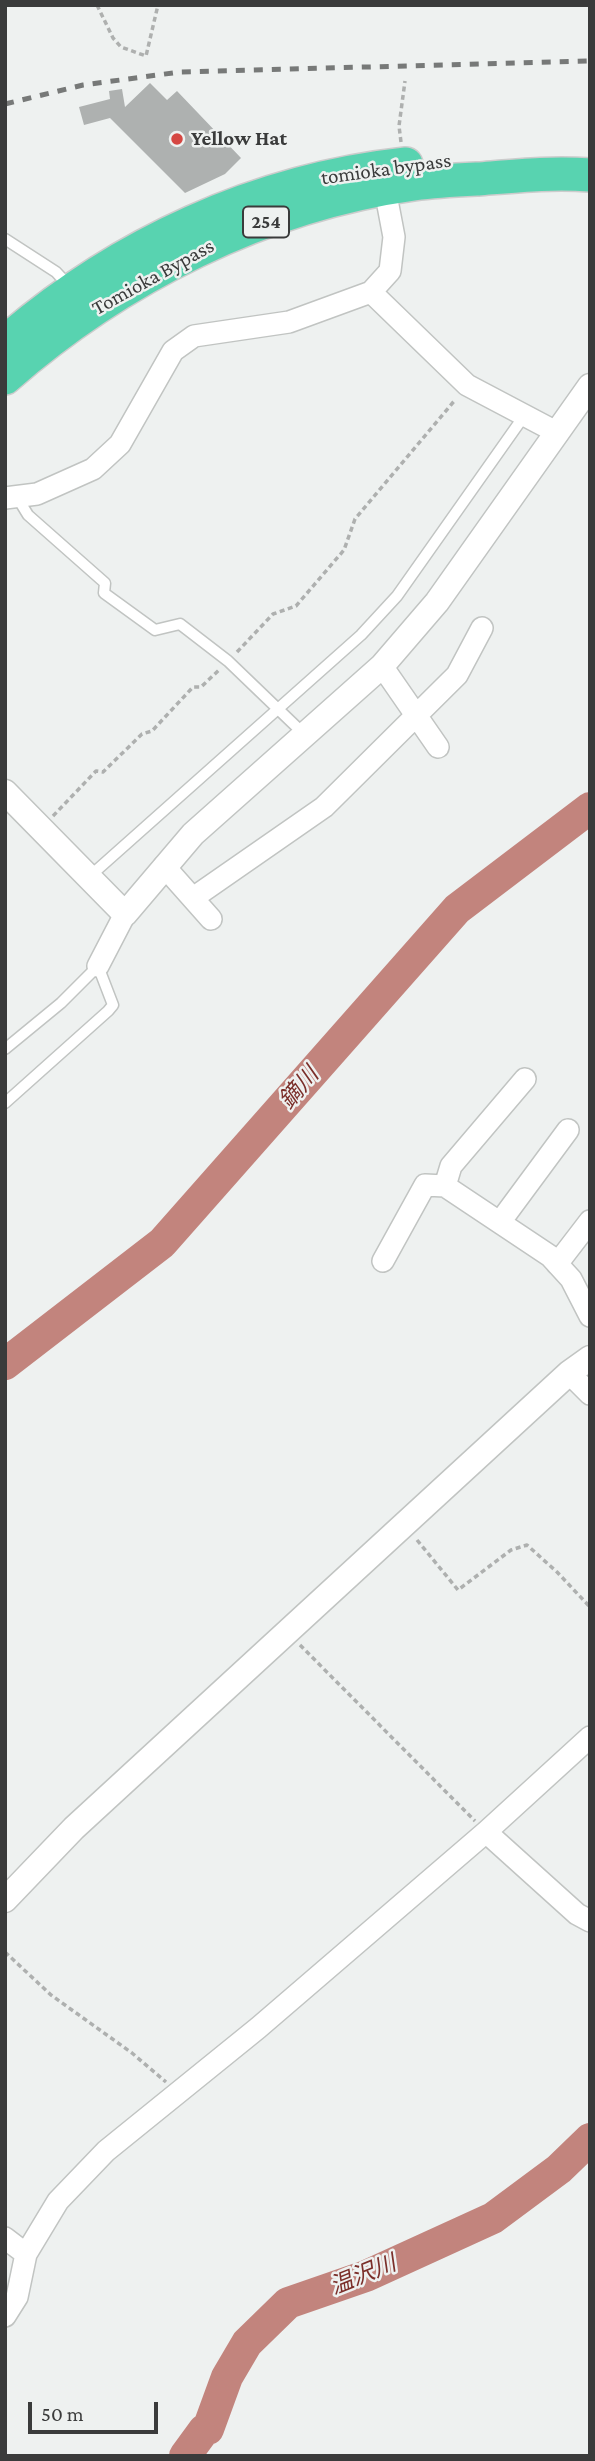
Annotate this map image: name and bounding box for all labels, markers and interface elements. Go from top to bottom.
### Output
place label: Yellow Hat [191,126,287,152]
marker: Yellow Hat [169,131,185,147]
street label: tomioka bypass [319,147,453,191]
road number: 254 [243,206,289,238]
street label: Tomioka Bypass [87,233,219,321]
water label: 鏑川 [273,1062,325,1114]
water label: 温沢川 [326,2249,400,2301]
scale bar [32,2388,161,2432]
text: 50 m [41,2402,84,2426]

